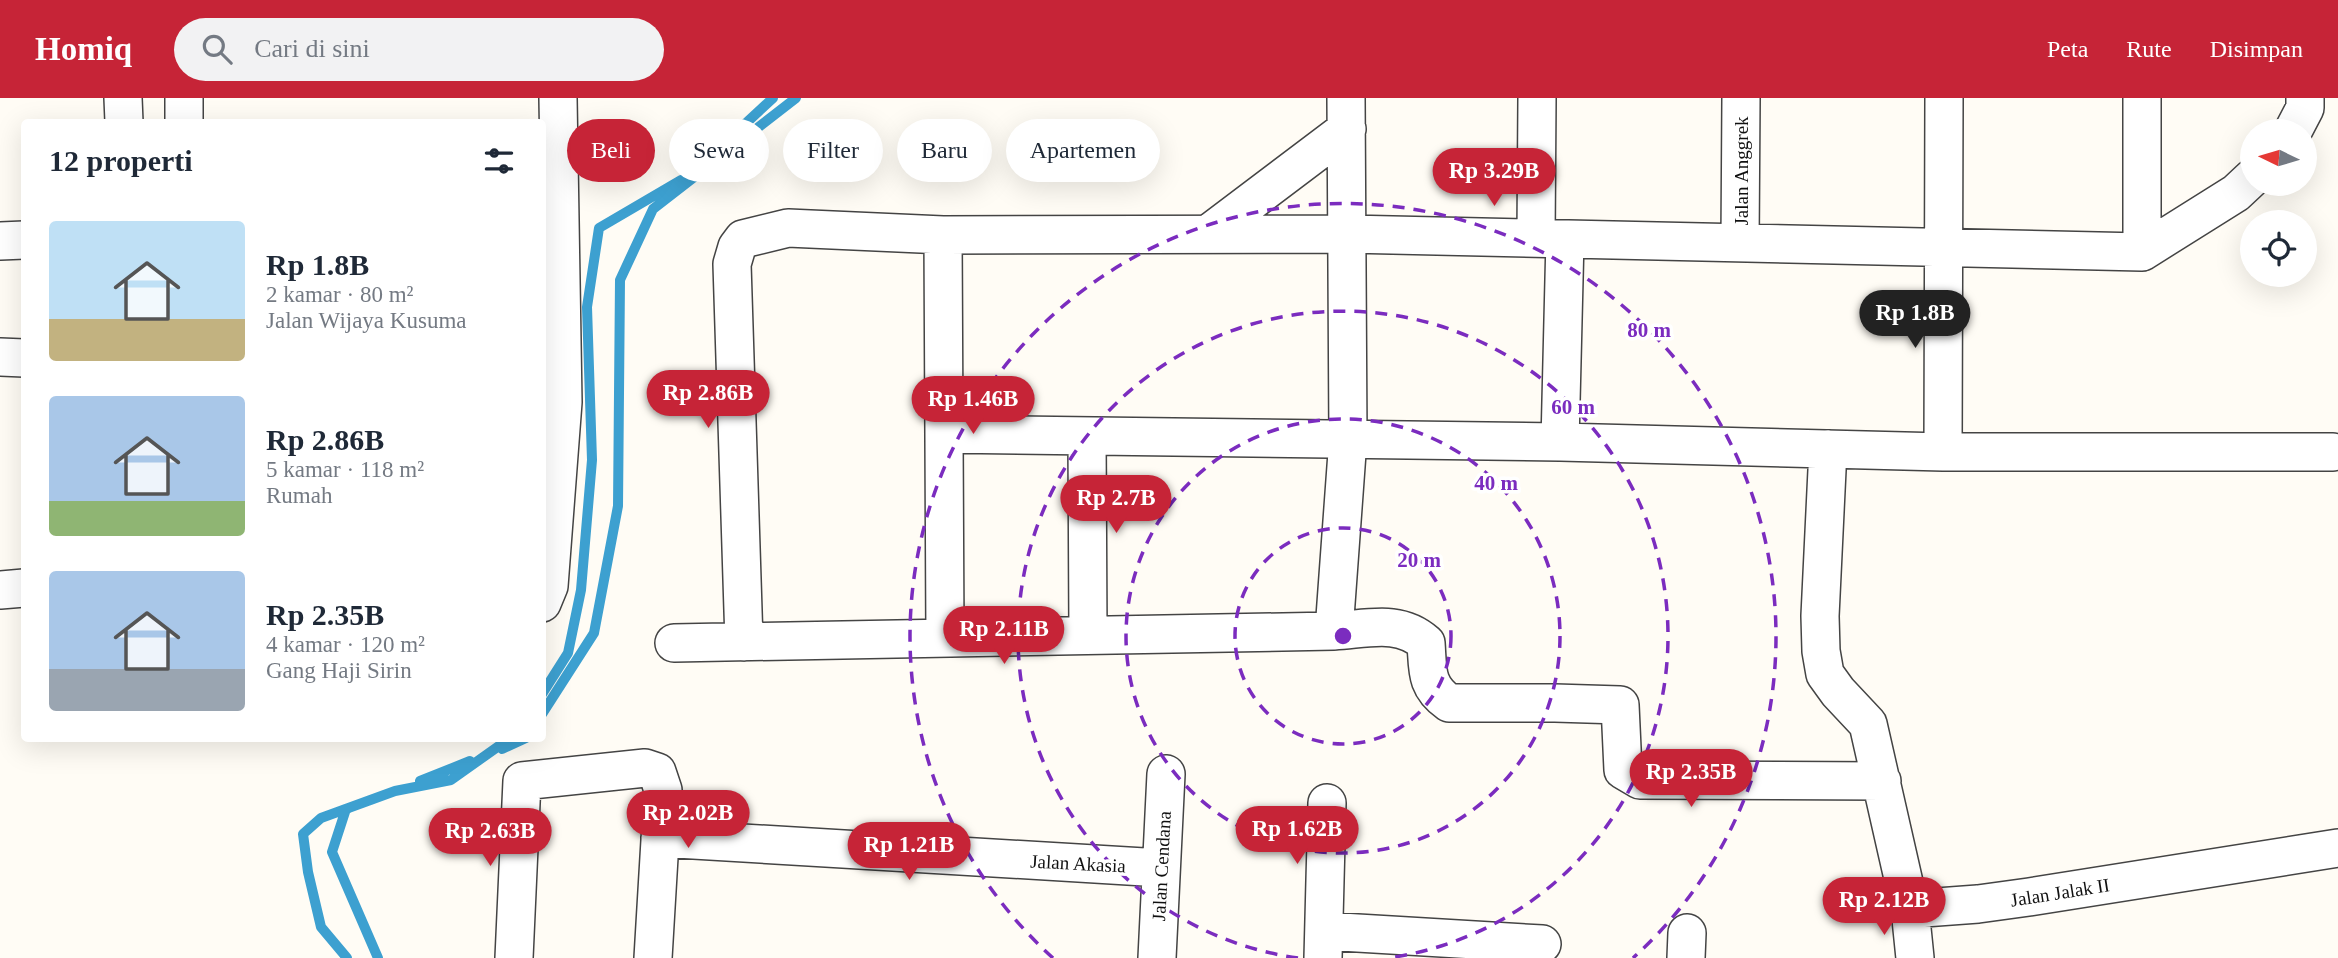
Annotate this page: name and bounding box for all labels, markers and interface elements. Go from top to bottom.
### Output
search box [174,18,664,81]
icon: search [198,30,236,68]
text: Homiq [35,31,132,67]
text: Cari di sini [254,34,370,63]
text: Peta [2047,36,2088,62]
text: Rute [2126,36,2172,62]
text: Disimpan [2210,36,2303,62]
street label: Jalan Anggrek [1731,116,1752,226]
chip: Beli [567,119,655,182]
chip: Sewa [669,119,769,182]
chip: Filter [783,119,883,182]
chip: Baru [897,119,992,182]
chip: Apartemen [1006,119,1160,182]
north arrow [2240,119,2317,196]
map controls [2240,119,2317,287]
icon: filters [480,142,518,180]
text: 12 properti [49,144,193,177]
pin: Rp 3.29B [1422,148,1566,208]
text: Rp 3.29B [1449,158,1539,183]
button: locate [2240,210,2317,287]
text: Rp 1.8B [266,248,369,281]
icon: home [105,249,189,333]
text: 2 kamar · 80 m² [266,282,413,307]
pin: Rp 1.8B [1850,290,1980,350]
text: Rp 1.8B [1875,300,1955,325]
text: Jalan Wijaya Kusuma [266,308,467,333]
text: 80 m [1627,318,1671,342]
pin: Rp 2.86B [636,370,780,430]
pin: Rp 1.46B [901,376,1045,436]
text: Rp 2.86B [663,380,753,405]
text: Rp 1.46B [928,386,1018,411]
text: 60 m [1551,395,1595,419]
text: Rp 2.86B [266,423,384,456]
icon: home [105,424,189,508]
text: 5 kamar · 118 m² [266,457,424,482]
text: 40 m [1474,471,1518,495]
pin: Rp 2.7B [1051,476,1181,535]
text: Rumah [266,483,332,508]
text: Rp 2.7B [1076,485,1156,510]
text: 20 m [1397,548,1441,572]
text: Rp 2.35B [266,598,384,631]
icon: home [105,599,189,683]
pin: Rp 2.11B [932,606,1076,666]
text: Rp 2.11B [959,616,1049,641]
centre of rings [1331,624,1355,648]
text: 4 kamar · 120 m² [266,632,425,657]
text: Gang Haji Sirin [266,658,412,683]
pin: Rp 2.35B [1619,750,1763,809]
text: Rp 2.35B [1646,759,1736,784]
pin: Rp 2.02B [616,790,760,850]
text: Rp 2.02B [643,800,733,825]
pin: Rp 1.62B [1225,806,1369,866]
pin: Rp 2.63B [418,808,562,868]
street label: Jalan Cendana [1148,810,1175,922]
text: Rp 1.62B [1252,816,1342,841]
text: Rp 2.63B [445,818,535,843]
pin: Rp 1.21B [837,822,981,882]
text: Rp 1.21B [864,832,954,857]
street label: Jalan Akasia [1030,851,1127,877]
street label: Jalan Jalak II [2009,874,2111,911]
pin: Rp 2.12B [1812,878,1956,937]
text: Rp 2.12B [1839,887,1929,912]

